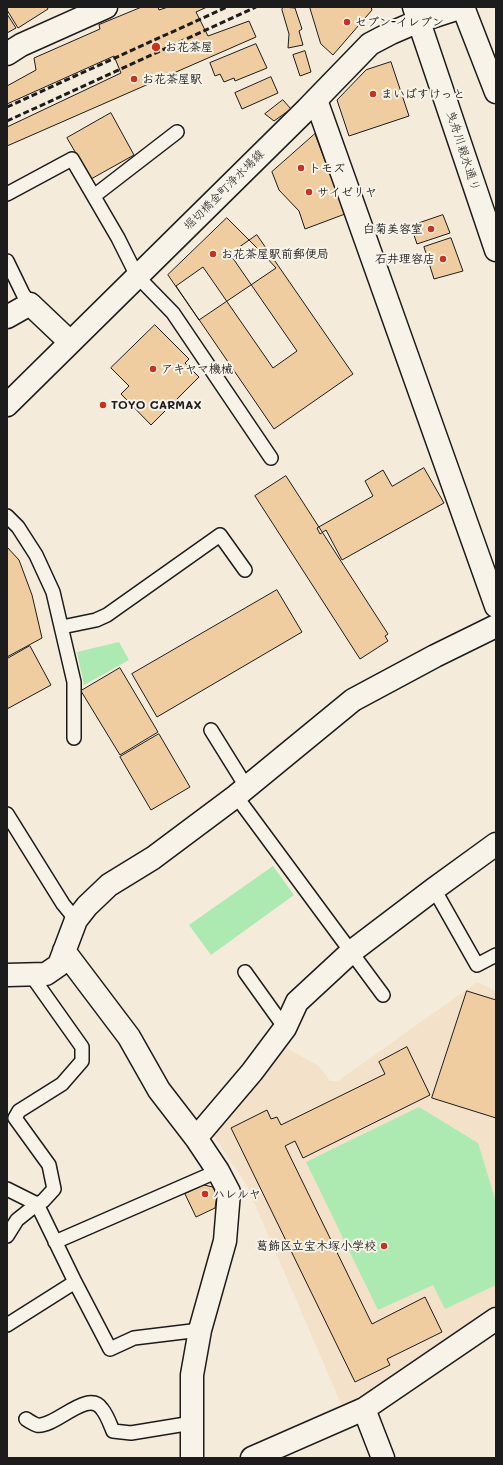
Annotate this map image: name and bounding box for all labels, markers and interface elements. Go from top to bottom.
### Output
place label: セブン-イレブン [355,15,444,29]
marker: セブン-イレブン [342,17,352,27]
place label: お花茶屋 [165,40,213,54]
marker: お花茶屋 [150,41,162,53]
place label: お花茶屋駅 [142,72,202,86]
marker: お花茶屋駅 [129,74,139,84]
place label: まいばすけっと [381,87,465,101]
marker: まいばすけっと [368,89,378,99]
street label: 曳舟川親水通り [443,109,483,193]
street label: 堀切橋金町浄水場線 [181,147,267,233]
place label: トモズ [309,161,345,175]
marker: トモズ [296,163,306,173]
place label: サイゼリヤ [317,185,377,199]
marker: サイゼリヤ [304,187,314,197]
place label: 白菊美容室 [363,222,423,236]
marker: 白菊美容室 [426,224,436,234]
place label: お花茶屋駅前郵便局 [221,247,329,261]
marker: お花茶屋駅前郵便局 [208,249,218,259]
place label: 石井理容店 [375,252,435,266]
marker: 石井理容店 [438,254,448,264]
place label: アキヤマ機械 [161,362,233,376]
marker: アキヤマ機械 [148,364,158,374]
place label: TOYO CARMAX [111,398,202,412]
marker: TOYO CARMAX [98,400,108,410]
place label: ハレルヤ [213,1187,261,1201]
marker: ハレルヤ [200,1189,210,1199]
place label: 葛飾区立宝木塚小学校 [256,1239,376,1253]
marker: 葛飾区立宝木塚小学校 [379,1241,389,1251]

